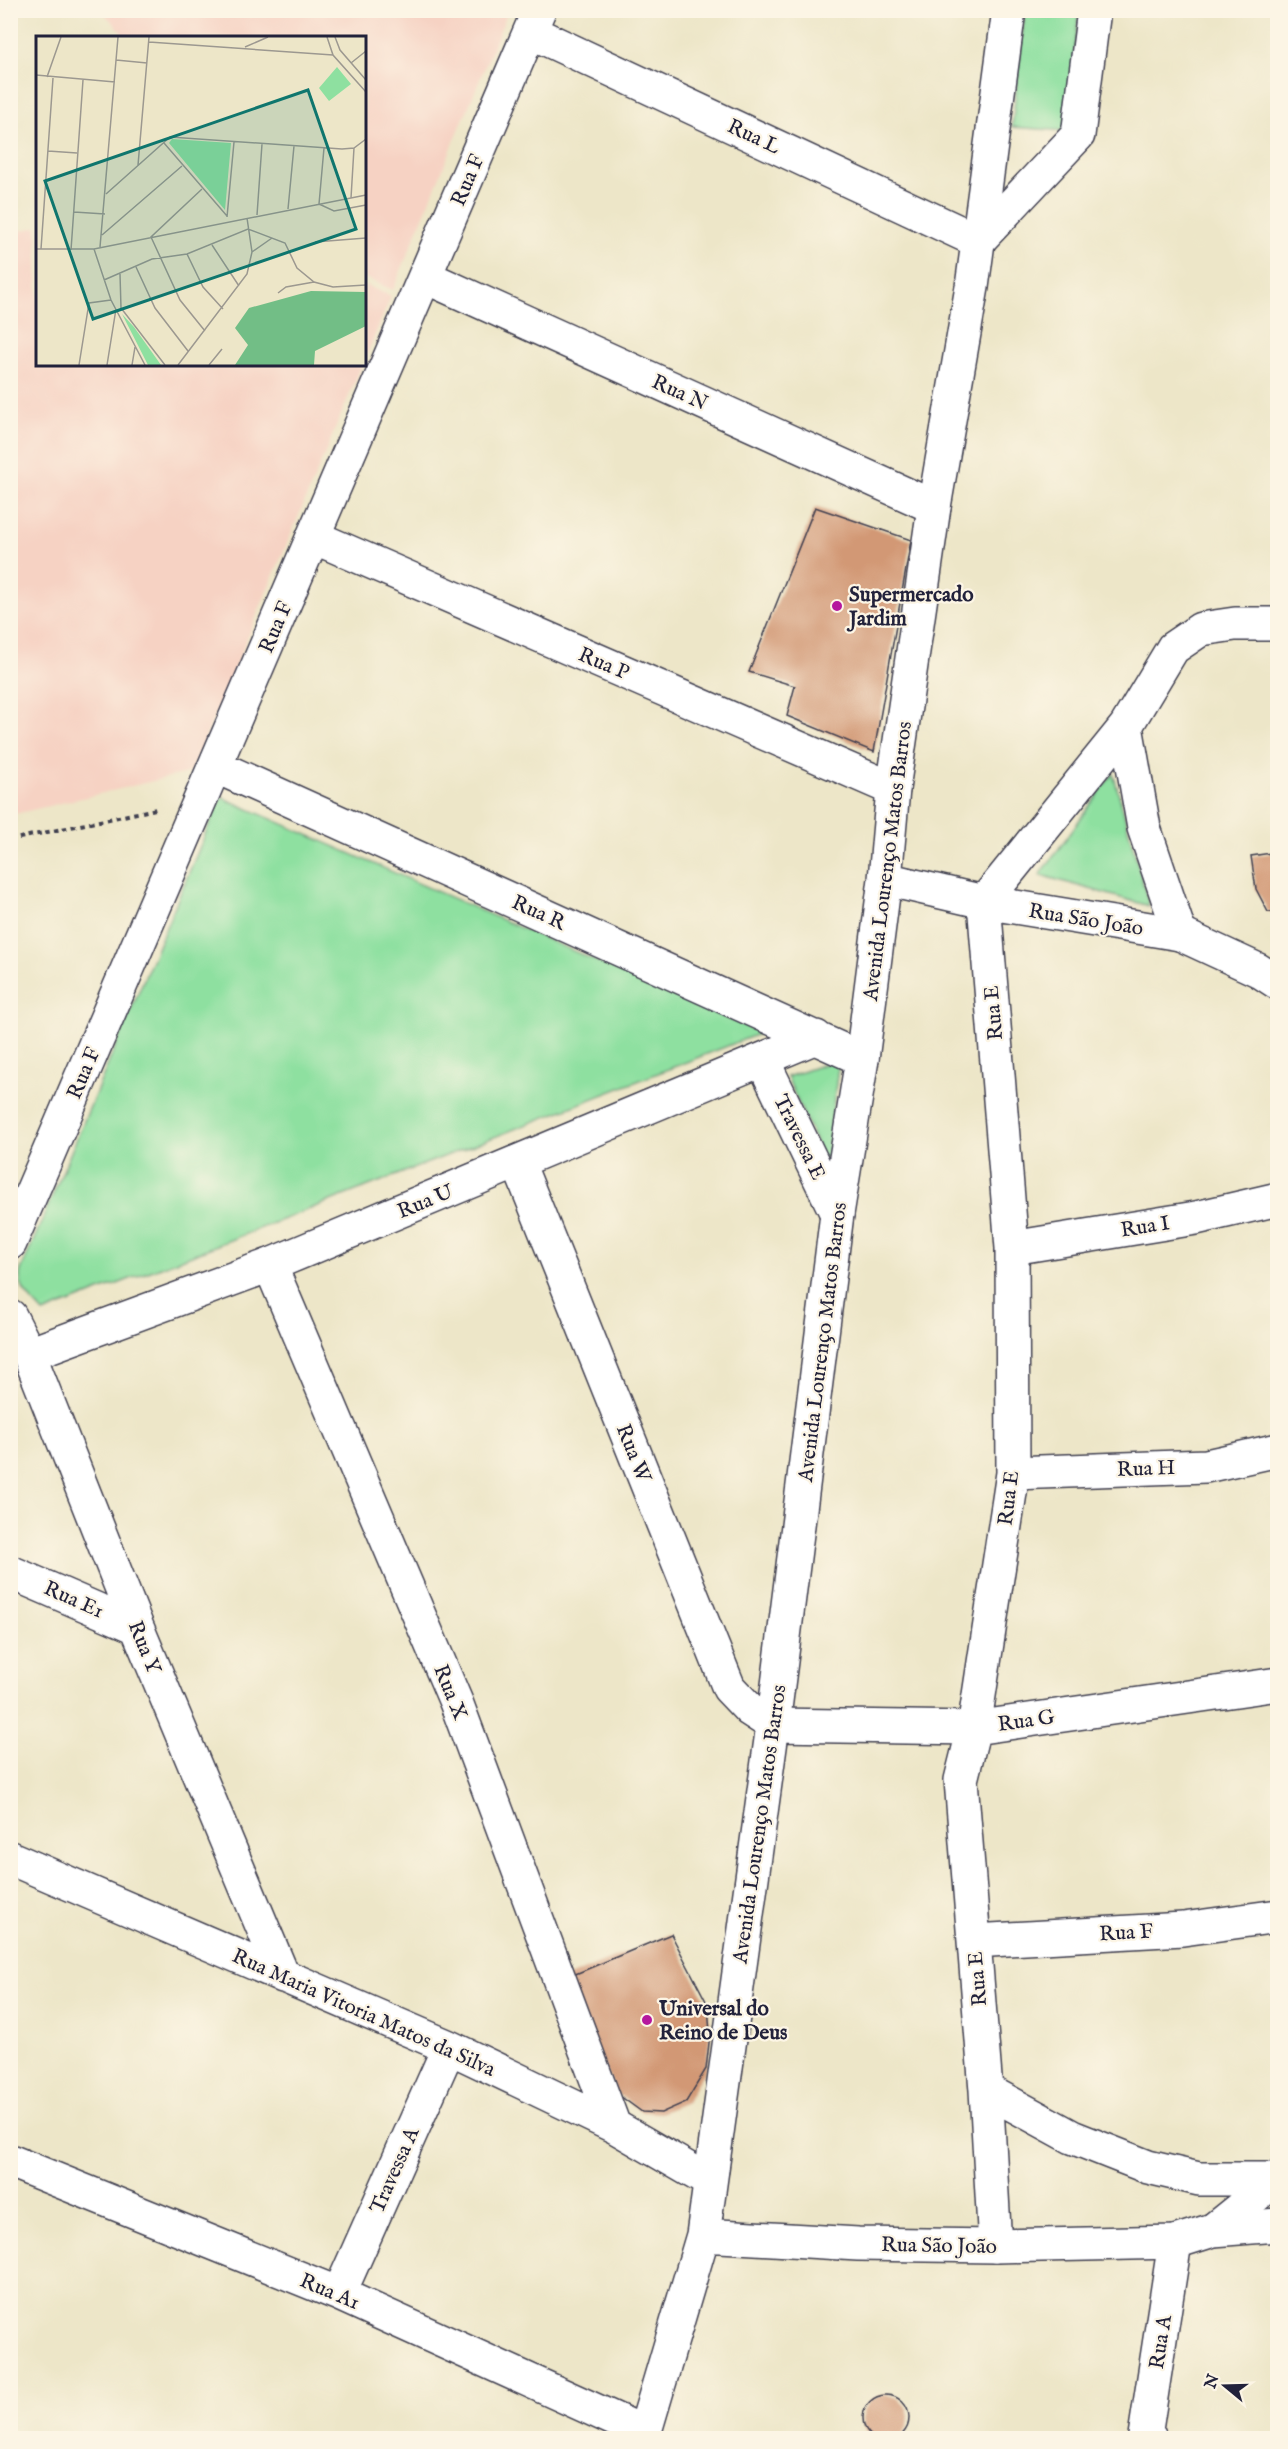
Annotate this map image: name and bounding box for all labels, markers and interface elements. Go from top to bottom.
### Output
inset map [36,36,366,366]
street label: Rua L [723,113,784,161]
street label: Rua F [445,151,491,211]
street label: Rua N [647,369,712,418]
place label: Supermercado Jardim [846,582,974,633]
street label: Rua F [253,598,299,658]
marker: Supermercado Jardim [830,599,844,613]
street label: Rua P [574,642,633,687]
street label: Avenida Lourenço Matos Barros [858,720,919,1003]
street label: Rua R [507,890,571,938]
street label: Rua São João [1026,898,1145,943]
street label: Rua E [979,984,1010,1041]
street label: Rua F [61,1044,107,1104]
street label: Travessa E [766,1090,831,1185]
street label: Rua U [394,1179,458,1226]
street label: Avenida Lourenço Matos Barros [793,1201,854,1484]
street label: Rua I [1119,1210,1172,1245]
street label: Rua W [609,1420,657,1488]
street label: Rua H [1116,1455,1176,1484]
street label: Rua E [993,1469,1026,1527]
street label: Rua E1 [39,1575,108,1625]
street label: Rua Y [121,1617,167,1680]
street label: Rua X [426,1661,473,1724]
street label: Avenida Lourenço Matos Barros [727,1683,793,1966]
street label: Rua G [996,1704,1057,1739]
street label: Rua F [1099,1919,1154,1948]
street label: Rua Maria Vitoria Matos da Silva [228,1943,500,2084]
street label: Rua E [963,1950,994,2007]
place label: Universal do Reino de Deus [658,1996,787,2047]
marker: Universal do Reino de Deus [640,2013,654,2027]
street label: Travessa A [364,2122,427,2218]
street label: Rua São João [881,2232,997,2261]
street label: Rua A1 [295,2268,363,2317]
street label: Rua A [1144,2312,1179,2371]
north arrow [1195,2356,1255,2416]
text: N [1201,2372,1224,2393]

